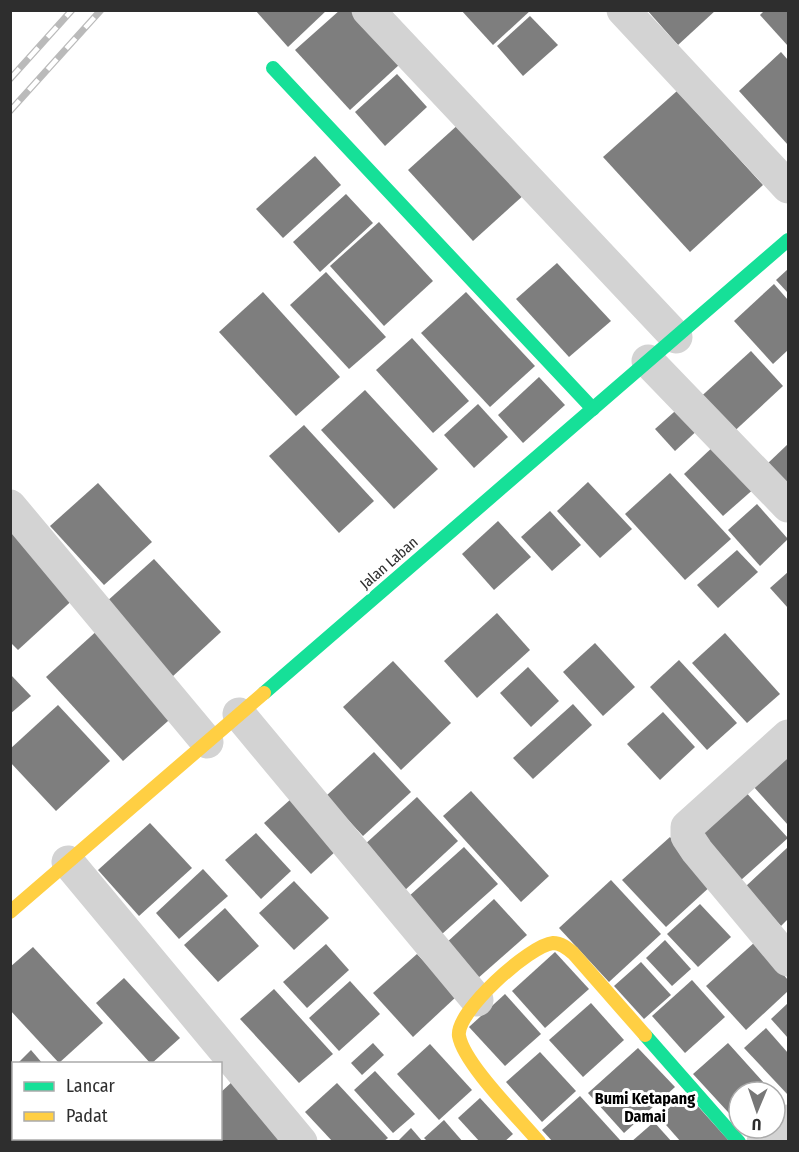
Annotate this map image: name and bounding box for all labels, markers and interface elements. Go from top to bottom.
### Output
street label: Jalan Laban [356,533,422,593]
legend [12,1062,222,1140]
text: Lancar [66,1075,115,1097]
north arrow [727,1080,787,1140]
district label: Bumi Ketapang Damai [595,1089,695,1126]
text: Padat [66,1105,108,1127]
text: U [751,1115,762,1134]

